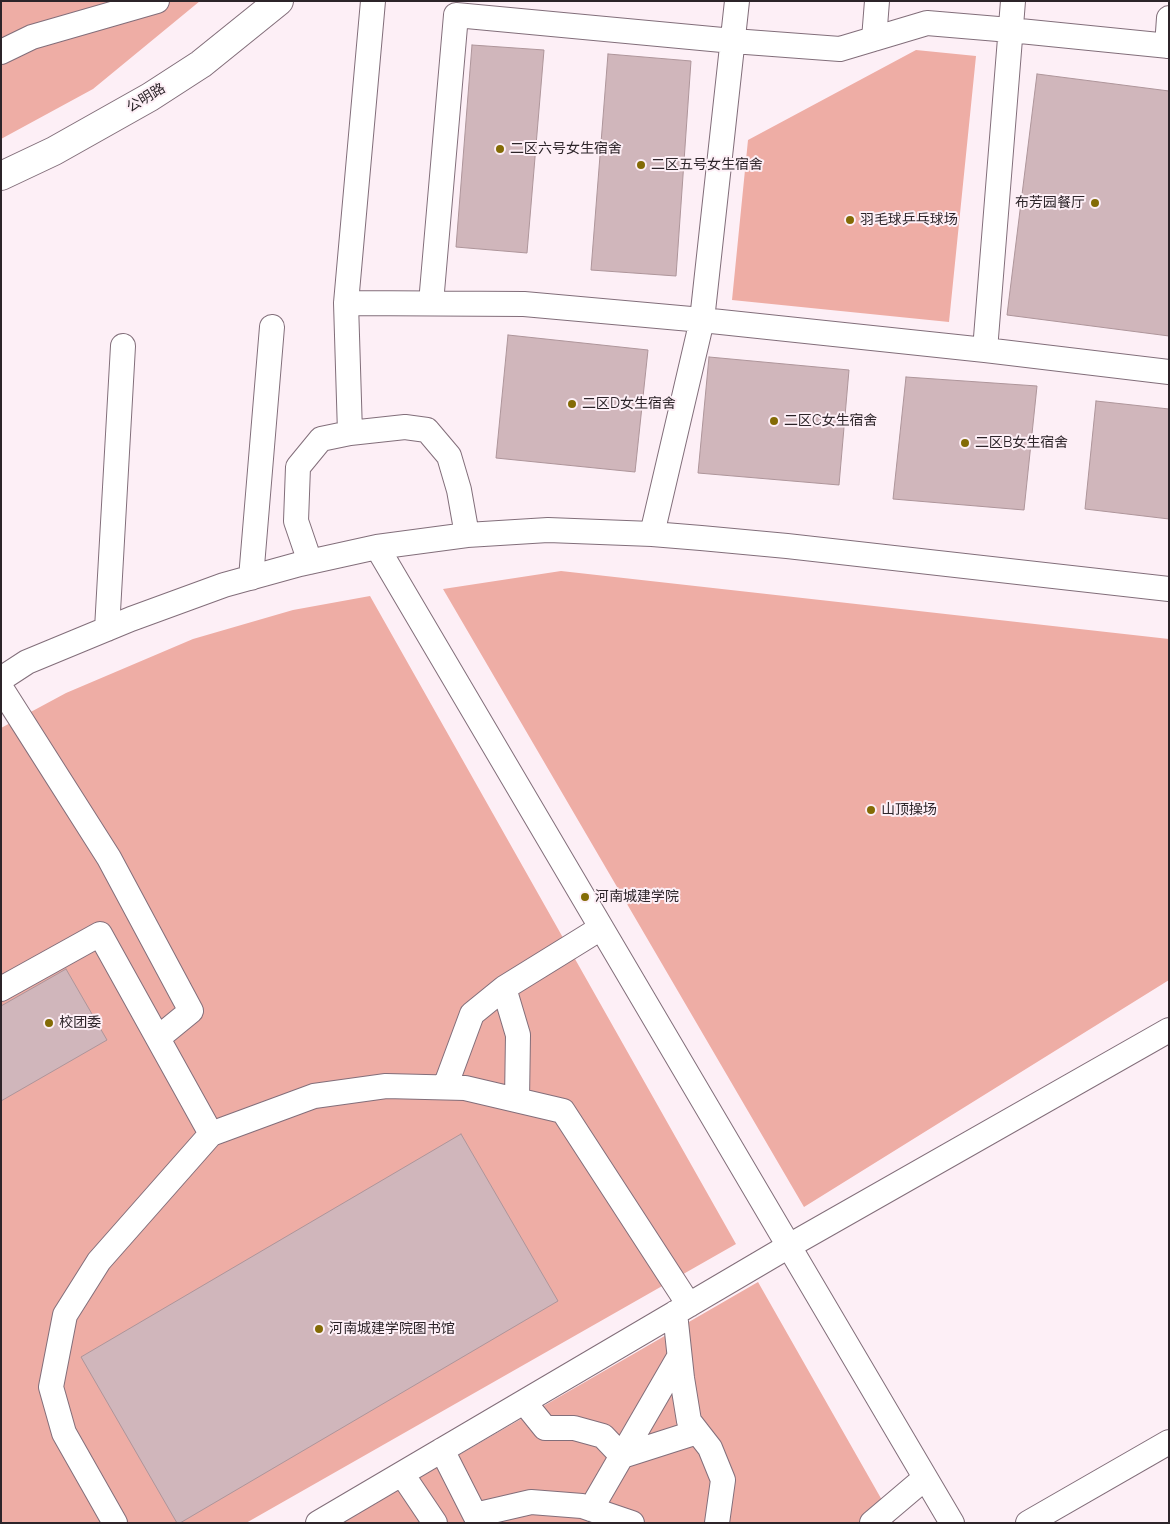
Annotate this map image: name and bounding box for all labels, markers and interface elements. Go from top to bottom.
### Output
street label: 公明路 [124,80,168,116]
place label: 二区六号女生宿舍 [510,141,622,157]
marker: 二区六号女生宿舍 [494,143,506,155]
place label: 二区五号女生宿舍 [651,157,763,173]
marker: 二区五号女生宿舍 [635,159,647,171]
place label: 布芳园餐厅 [1015,195,1085,211]
marker: 布芳园餐厅 [1089,197,1101,209]
place label: 羽毛球乒乓球场 [860,212,958,228]
marker: 羽毛球乒乓球场 [844,214,856,226]
place label: 二区D女生宿舍 [582,396,676,412]
marker: 二区D女生宿舍 [566,398,578,410]
place label: 二区C女生宿舍 [784,413,878,429]
marker: 二区C女生宿舍 [768,415,780,427]
place label: 二区B女生宿舍 [975,435,1068,451]
marker: 二区B女生宿舍 [959,437,971,449]
place label: 山顶操场 [881,802,937,818]
marker: 山顶操场 [865,804,877,816]
place label: 河南城建学院 [595,889,679,905]
marker: 河南城建学院 [579,891,591,903]
place label: 校团委 [59,1015,101,1031]
marker: 校团委 [43,1017,55,1029]
place label: 河南城建学院图书馆 [329,1321,455,1337]
marker: 河南城建学院图书馆 [313,1323,325,1335]

